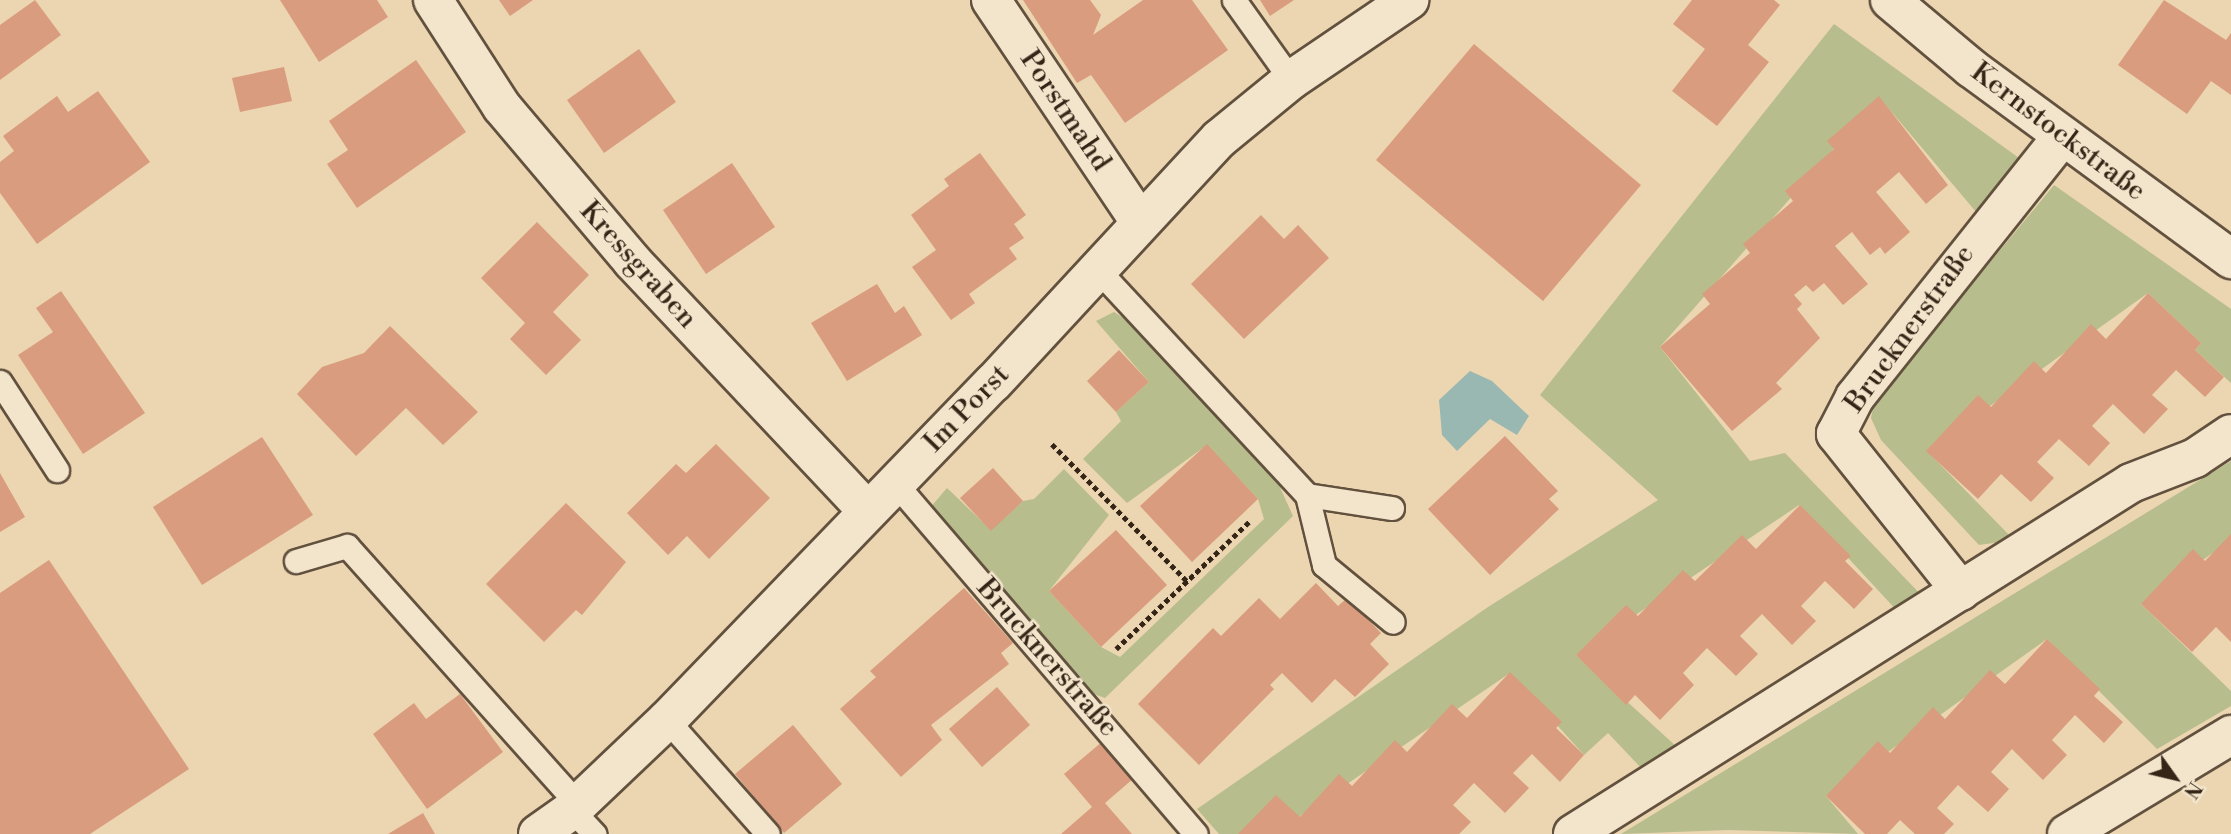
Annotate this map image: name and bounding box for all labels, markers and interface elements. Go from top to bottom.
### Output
street label: Porstmahd [1012,44,1118,178]
street label: Kernstockstraße [1964,55,2152,209]
street label: Kressgraben [572,195,704,335]
street label: Brucknerstraße [1838,239,1982,419]
street label: Im Porst [917,358,1017,460]
street label: Brucknerstraße [969,572,1125,744]
north arrow [2140,743,2210,813]
text: N [2178,777,2207,803]

